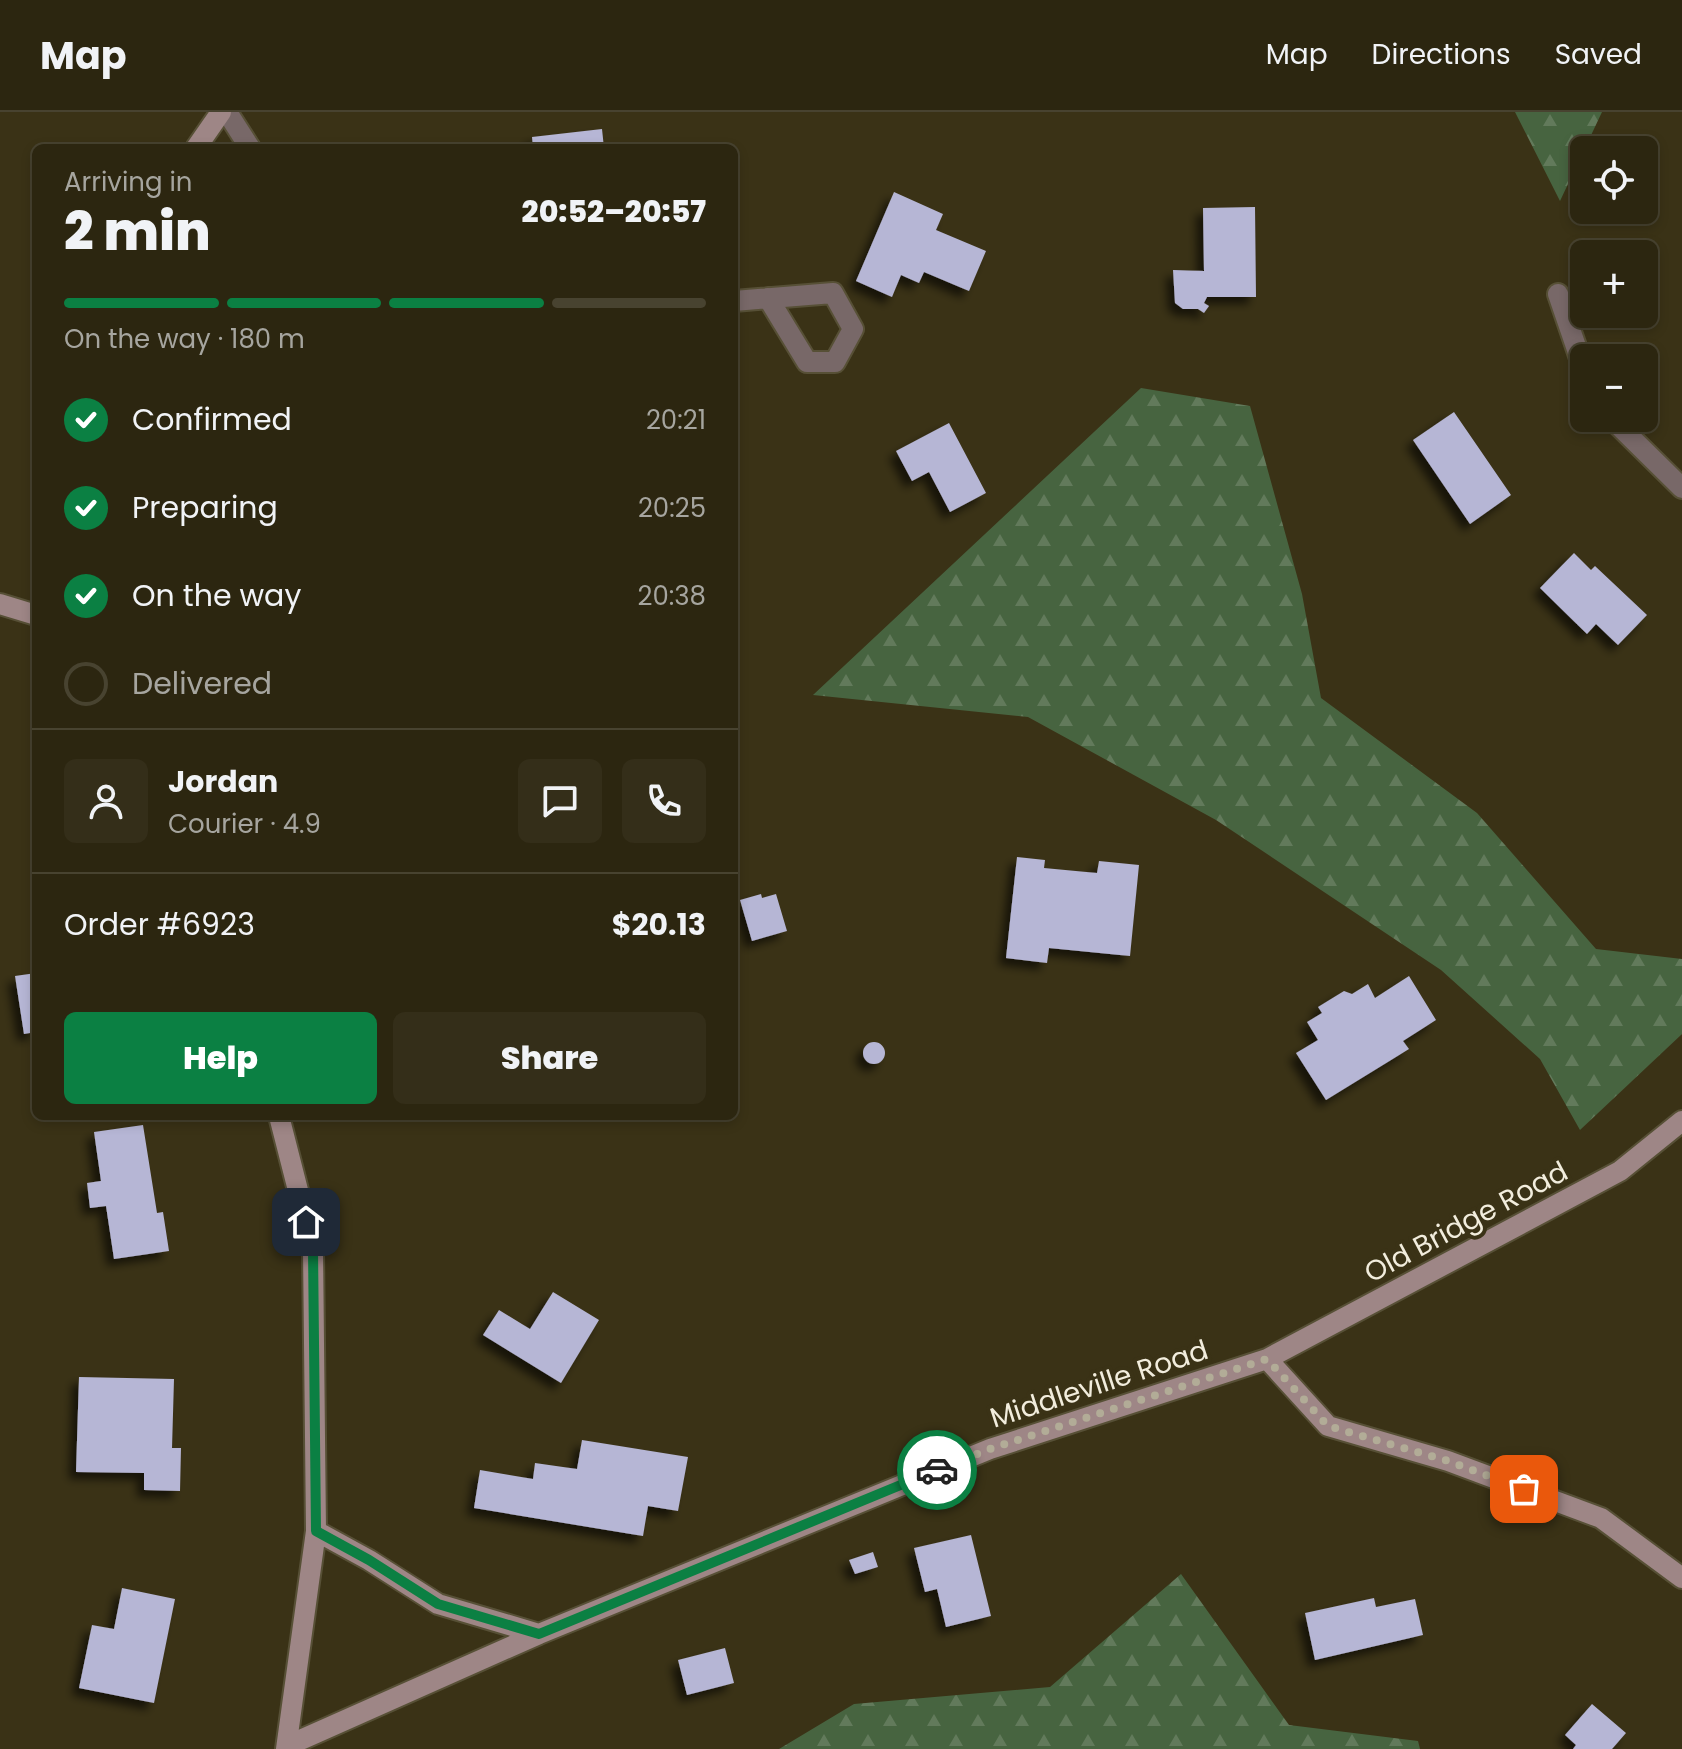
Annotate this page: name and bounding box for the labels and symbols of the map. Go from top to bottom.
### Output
street label: Old Bridge Road [1357,1152,1575,1292]
pin [272,1188,340,1256]
street label: Middleville Road [985,1330,1213,1438]
courier [897,1430,977,1510]
pin [1490,1455,1558,1523]

